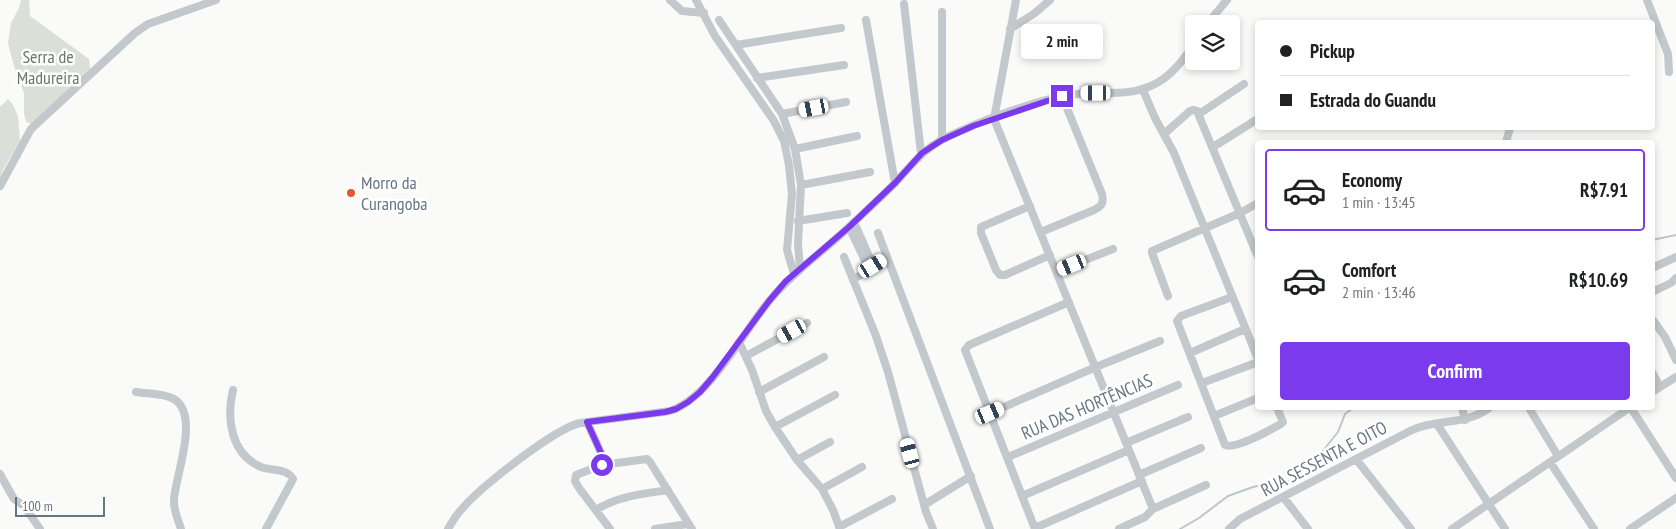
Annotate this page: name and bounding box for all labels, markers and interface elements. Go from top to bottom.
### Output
map controls [1185,15,1240,70]
button: layers [1185,15,1240,70]
callout: 2 min [1021,23,1103,58]
text: 2 min [1046,31,1078,51]
text: Pickup [1310,39,1355,63]
park label: Serra de Madureira [17,45,79,89]
route end [1051,85,1073,107]
car [1081,86,1111,101]
text: Estrada do Guandu [1310,88,1436,112]
car [797,98,830,118]
icon: car [1282,168,1327,213]
text: Economy [1342,168,1402,192]
place label: Morro da Curangoba [361,171,427,215]
text: R$7.91 [1580,178,1628,202]
marker: Morro da Curangoba [345,187,357,199]
text: 1 min · 13:45 [1342,192,1416,212]
car [856,252,889,280]
car [1055,252,1088,278]
icon: car [1282,258,1327,303]
text: Comfort [1342,258,1396,282]
text: R$10.69 [1569,268,1628,292]
text: 2 min · 13:46 [1342,282,1416,302]
car [775,317,808,345]
button: Confirm [1280,342,1630,400]
street label: RUA DAS HORTÊNCIAS [1018,368,1156,445]
car [973,400,1006,426]
street label: RUA SESSENTA E OITO [1257,416,1391,501]
car [898,437,921,469]
route start [591,454,613,476]
scale bar [15,494,105,517]
text: 100 m [22,497,53,515]

